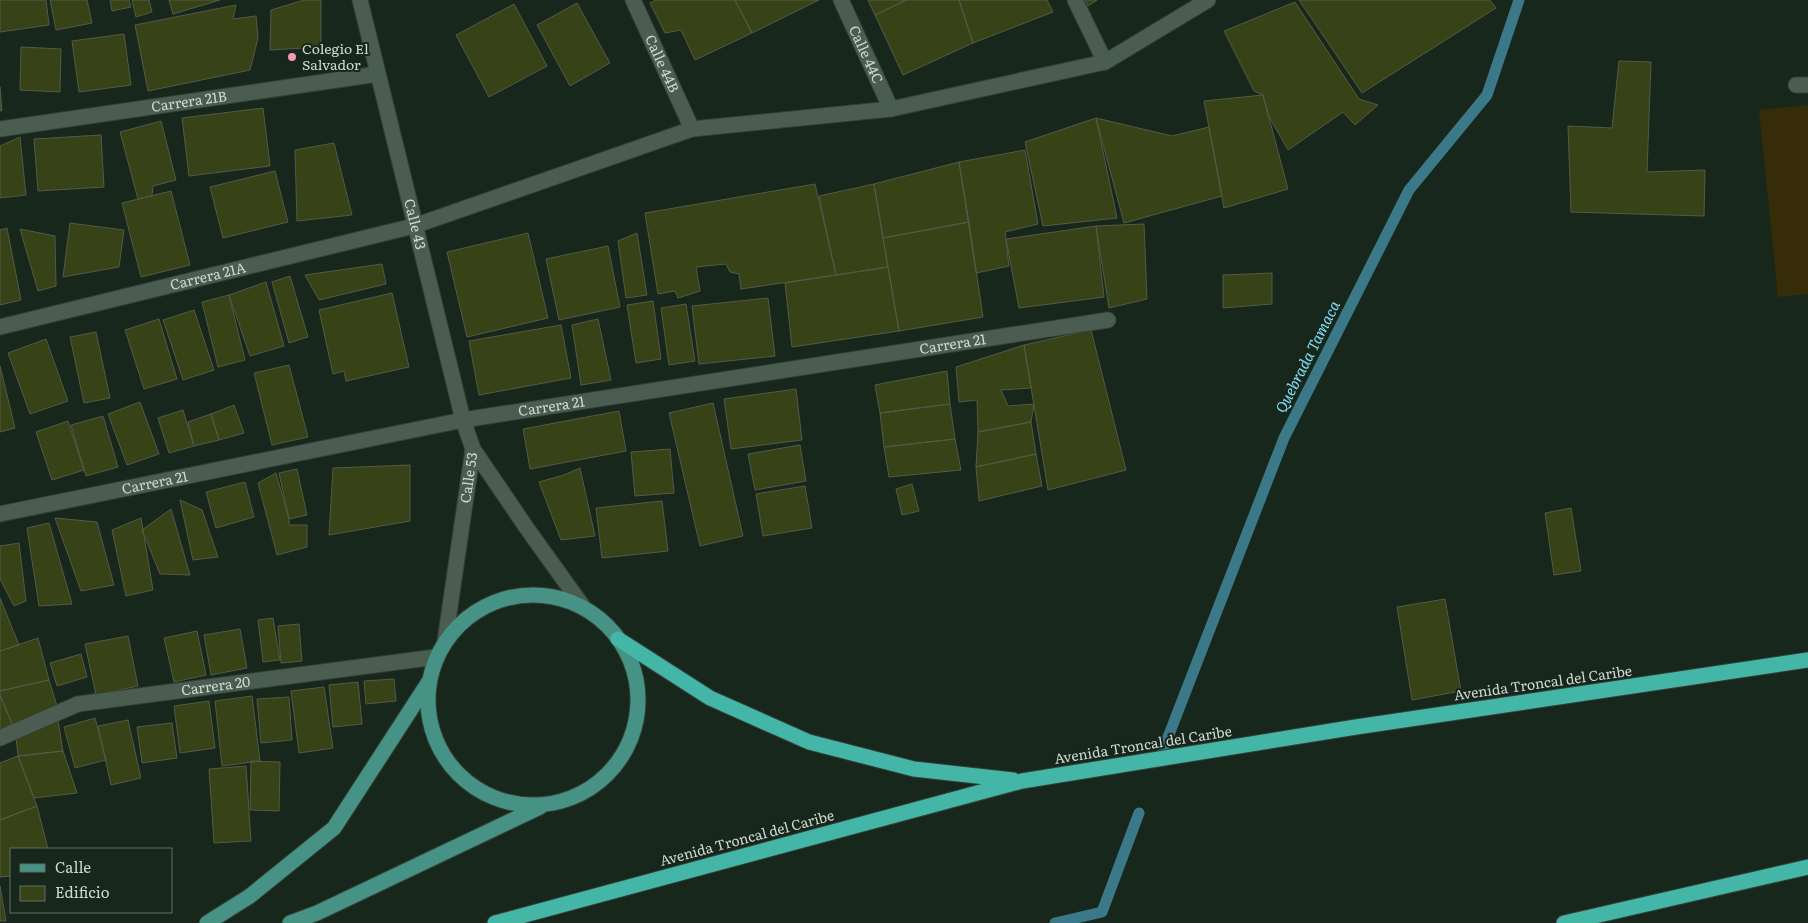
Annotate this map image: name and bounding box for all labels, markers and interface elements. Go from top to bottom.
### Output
street label: Calle 44C [845,22,889,87]
street label: Calle 44B [641,31,685,95]
place label: Colegio El Salvador [302,38,369,74]
marker: Colegio El Salvador [286,51,298,63]
street label: Carrera 21B [150,85,228,116]
street label: Calle 43 [400,197,432,252]
street label: Carrera 21A [168,256,248,294]
water label: Quebrada Tamaca [1268,296,1345,417]
street label: Carrera 21 [918,328,988,358]
street label: Carrera 21 [517,390,586,420]
street label: Calle 53 [454,451,481,504]
street label: Carrera 21 [120,465,190,498]
street label: Avenida Troncal del Caribe [1453,660,1633,704]
street label: Carrera 20 [180,670,251,699]
street label: Avenida Troncal del Caribe [1053,720,1233,768]
street label: Avenida Troncal del Caribe [657,804,836,870]
legend [10,848,172,913]
text: Calle [55,855,91,878]
text: Edificio [55,880,110,903]

